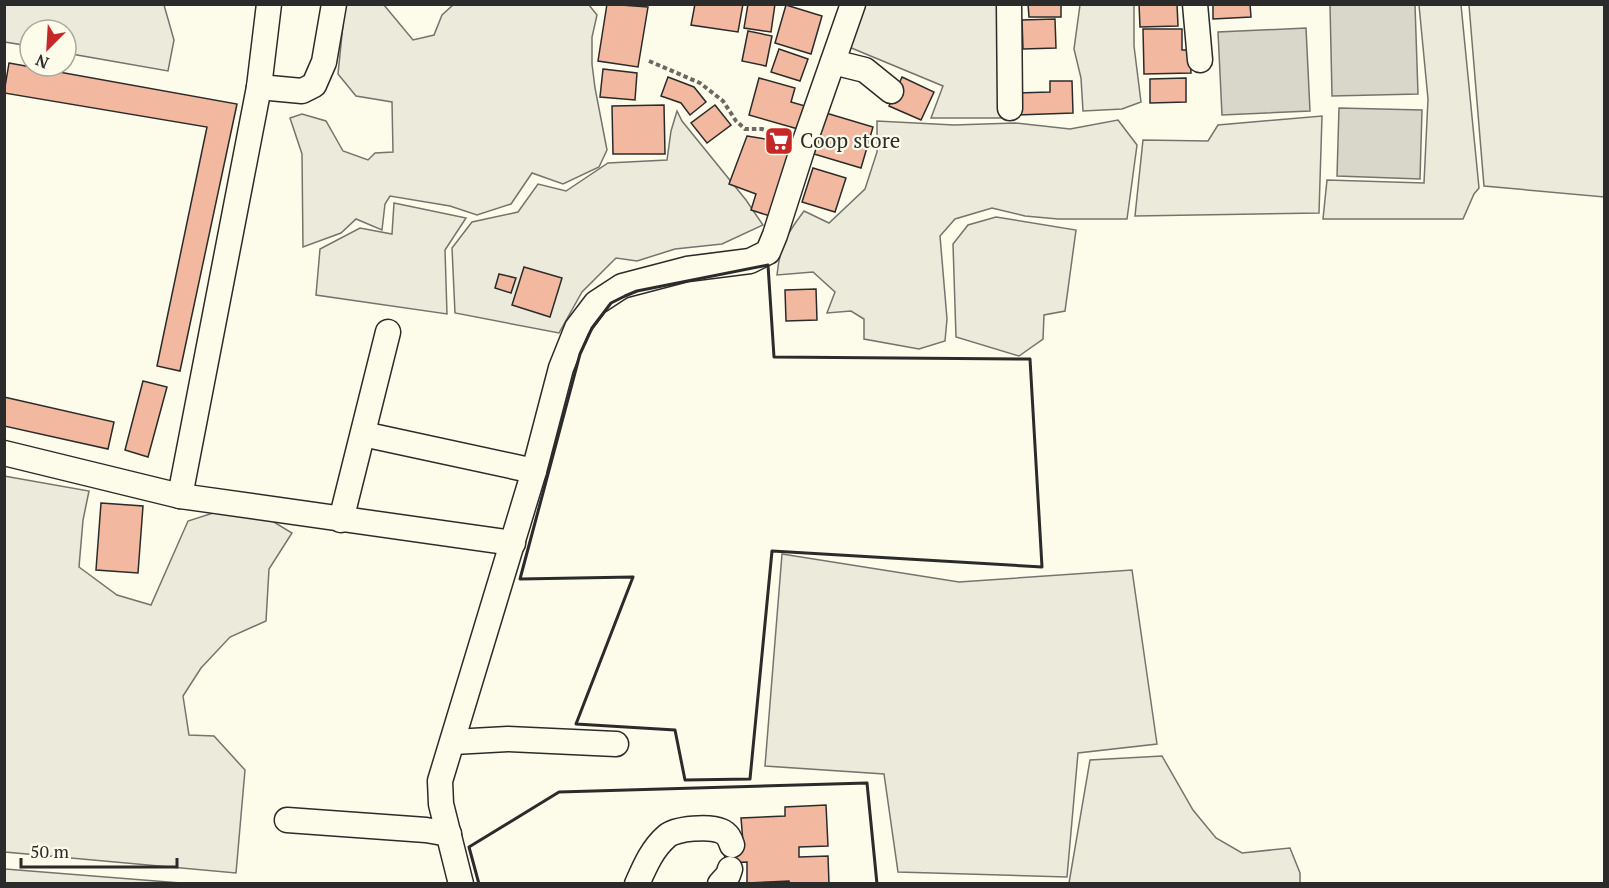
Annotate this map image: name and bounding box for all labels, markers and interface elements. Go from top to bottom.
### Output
north arrow [18,18,78,78]
text: N [32,49,52,74]
supermarket icon: Coop store [763,125,795,157]
place label: Coop store [800,126,900,154]
scale bar [21,831,177,869]
text: 50 m [30,839,70,863]

